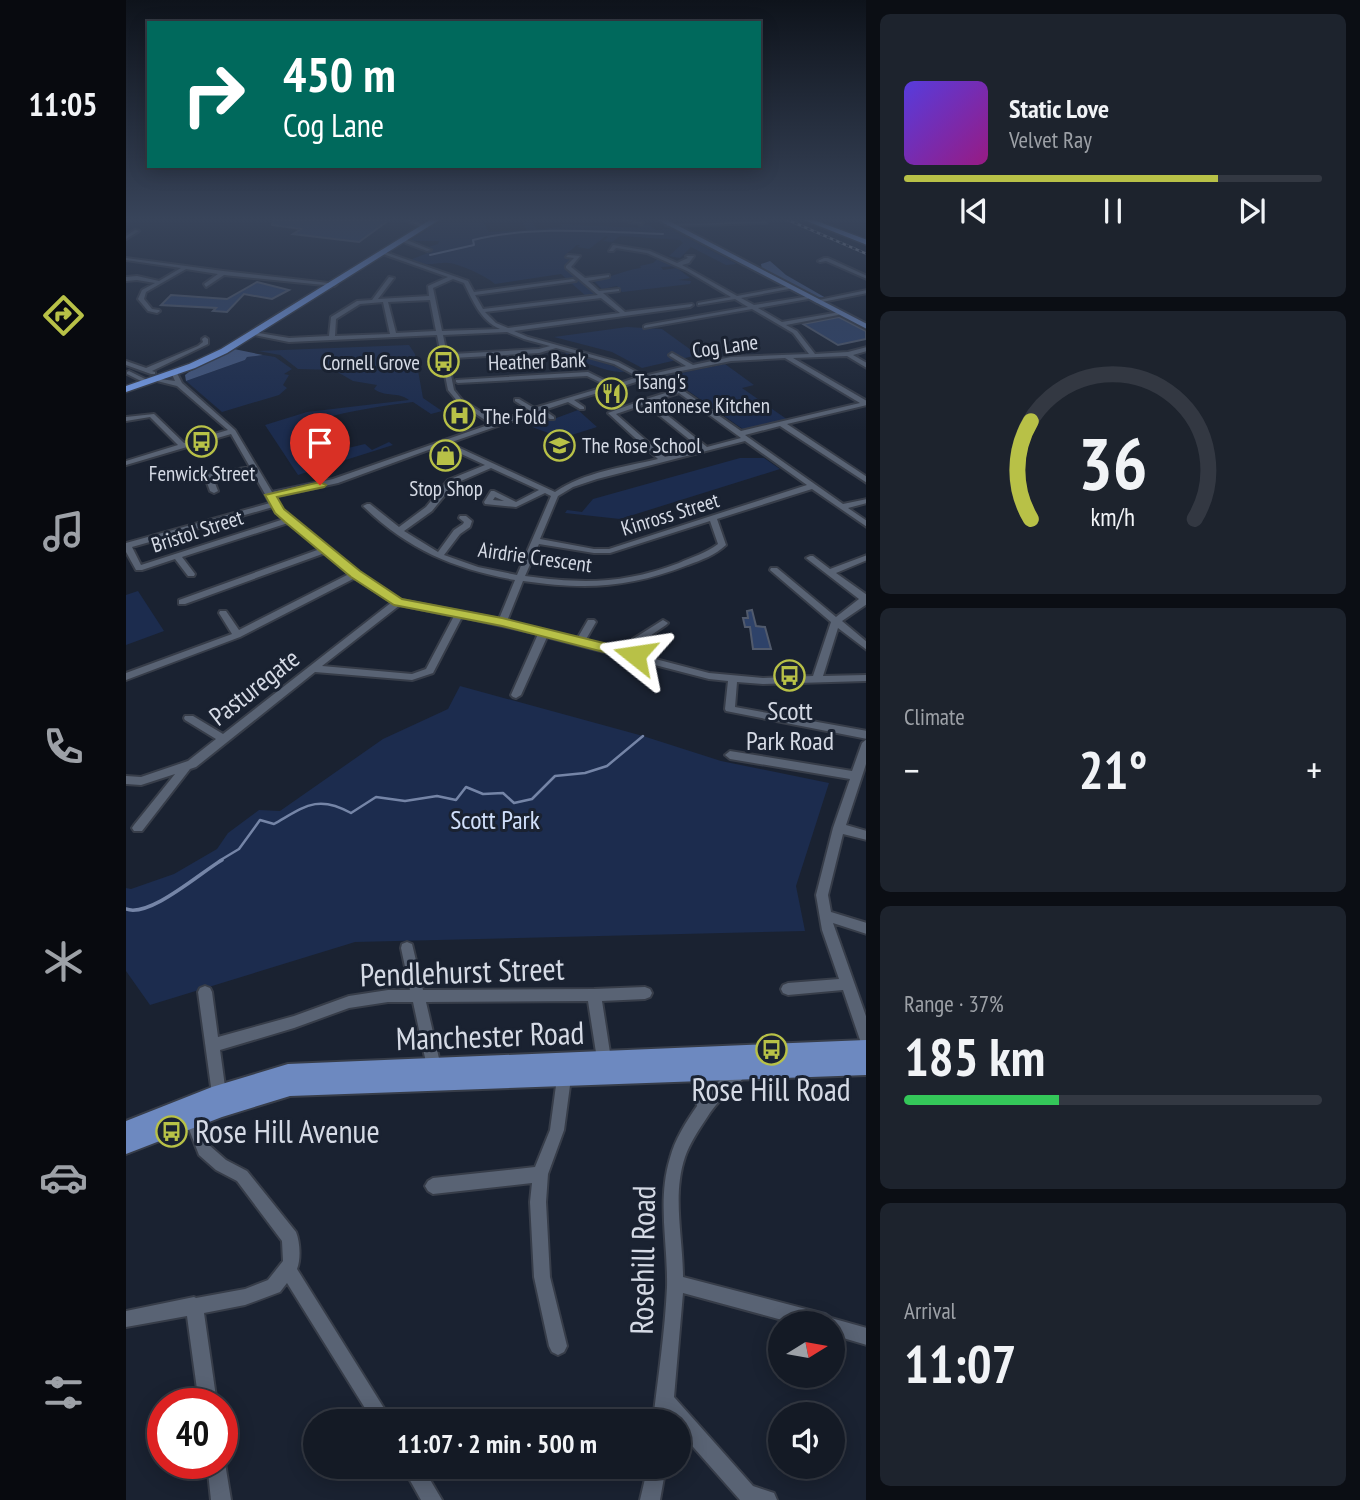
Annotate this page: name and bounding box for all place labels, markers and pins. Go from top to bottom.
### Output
bus stop icon: Cornell Grove [426,345,460,379]
place label: Cornell Grove [322,349,420,376]
place label: Tsang's Cantonese Kitchen [635,368,770,419]
restaurant icon: Tsang's Cantonese Kitchen [595,376,629,410]
hospital icon: The Fold [443,399,477,433]
place label: The Fold [483,403,546,430]
pin [290,413,350,485]
bus stop icon: Fenwick Street [185,424,219,458]
school or university icon: The Rose School [542,428,576,462]
place label: The Rose School [582,432,701,459]
shop icon: Stop Shop [429,439,463,473]
place label: Fenwick Street [149,460,255,487]
place label: Stop Shop [409,475,483,502]
bus stop icon: Scott Park Road [773,658,807,692]
place label: Scott Park Road [746,694,834,757]
bus stop icon: Rose Hill Road [754,1033,788,1067]
place label: Rose Hill Road [691,1068,851,1110]
place label: Rose Hill Avenue [195,1110,380,1152]
bus stop icon: Rose Hill Avenue [155,1114,189,1148]

